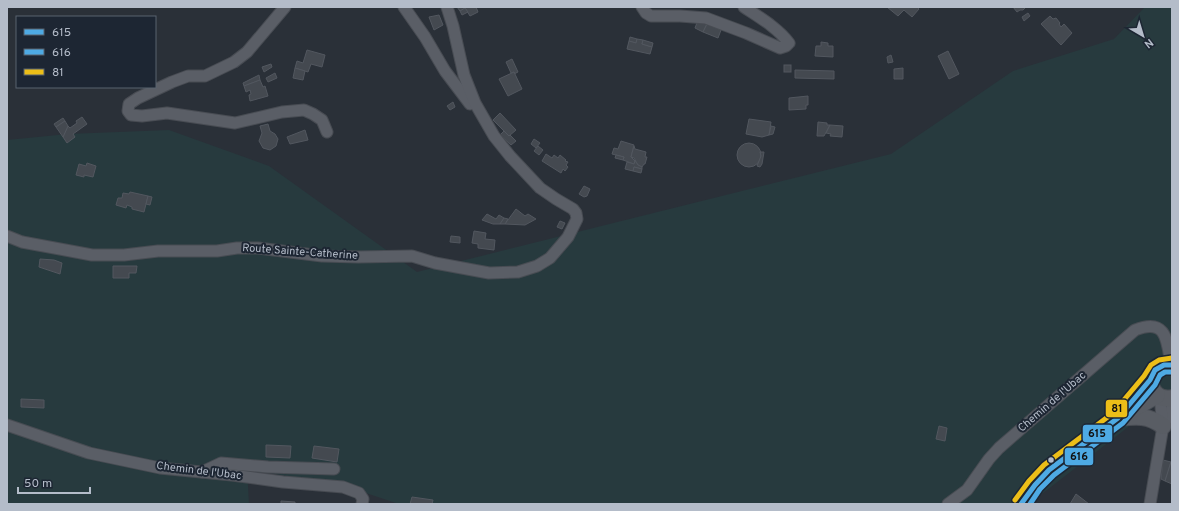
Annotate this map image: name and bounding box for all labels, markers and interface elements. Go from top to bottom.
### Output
legend [16,16,156,88]
north arrow [1123,16,1163,56]
text: 615 [52,25,71,41]
text: N [1141,35,1156,51]
text: 616 [52,45,71,61]
text: 81 [52,65,64,81]
street label: Route Sainte-Catherine [242,241,358,263]
street label: Chemin de l'Ubac [1015,369,1089,435]
line badge: 81 [1105,399,1128,418]
text: 81 [1111,402,1123,416]
line badge: 615 [1082,424,1113,443]
text: 615 [1088,427,1106,441]
line badge: 616 [1064,447,1094,466]
text: 616 [1070,450,1088,464]
unlabelled marker [1046,455,1056,465]
street label: Chemin de l'Ubac [156,459,242,483]
scale bar [18,469,90,495]
text: 50 m [24,476,52,492]

